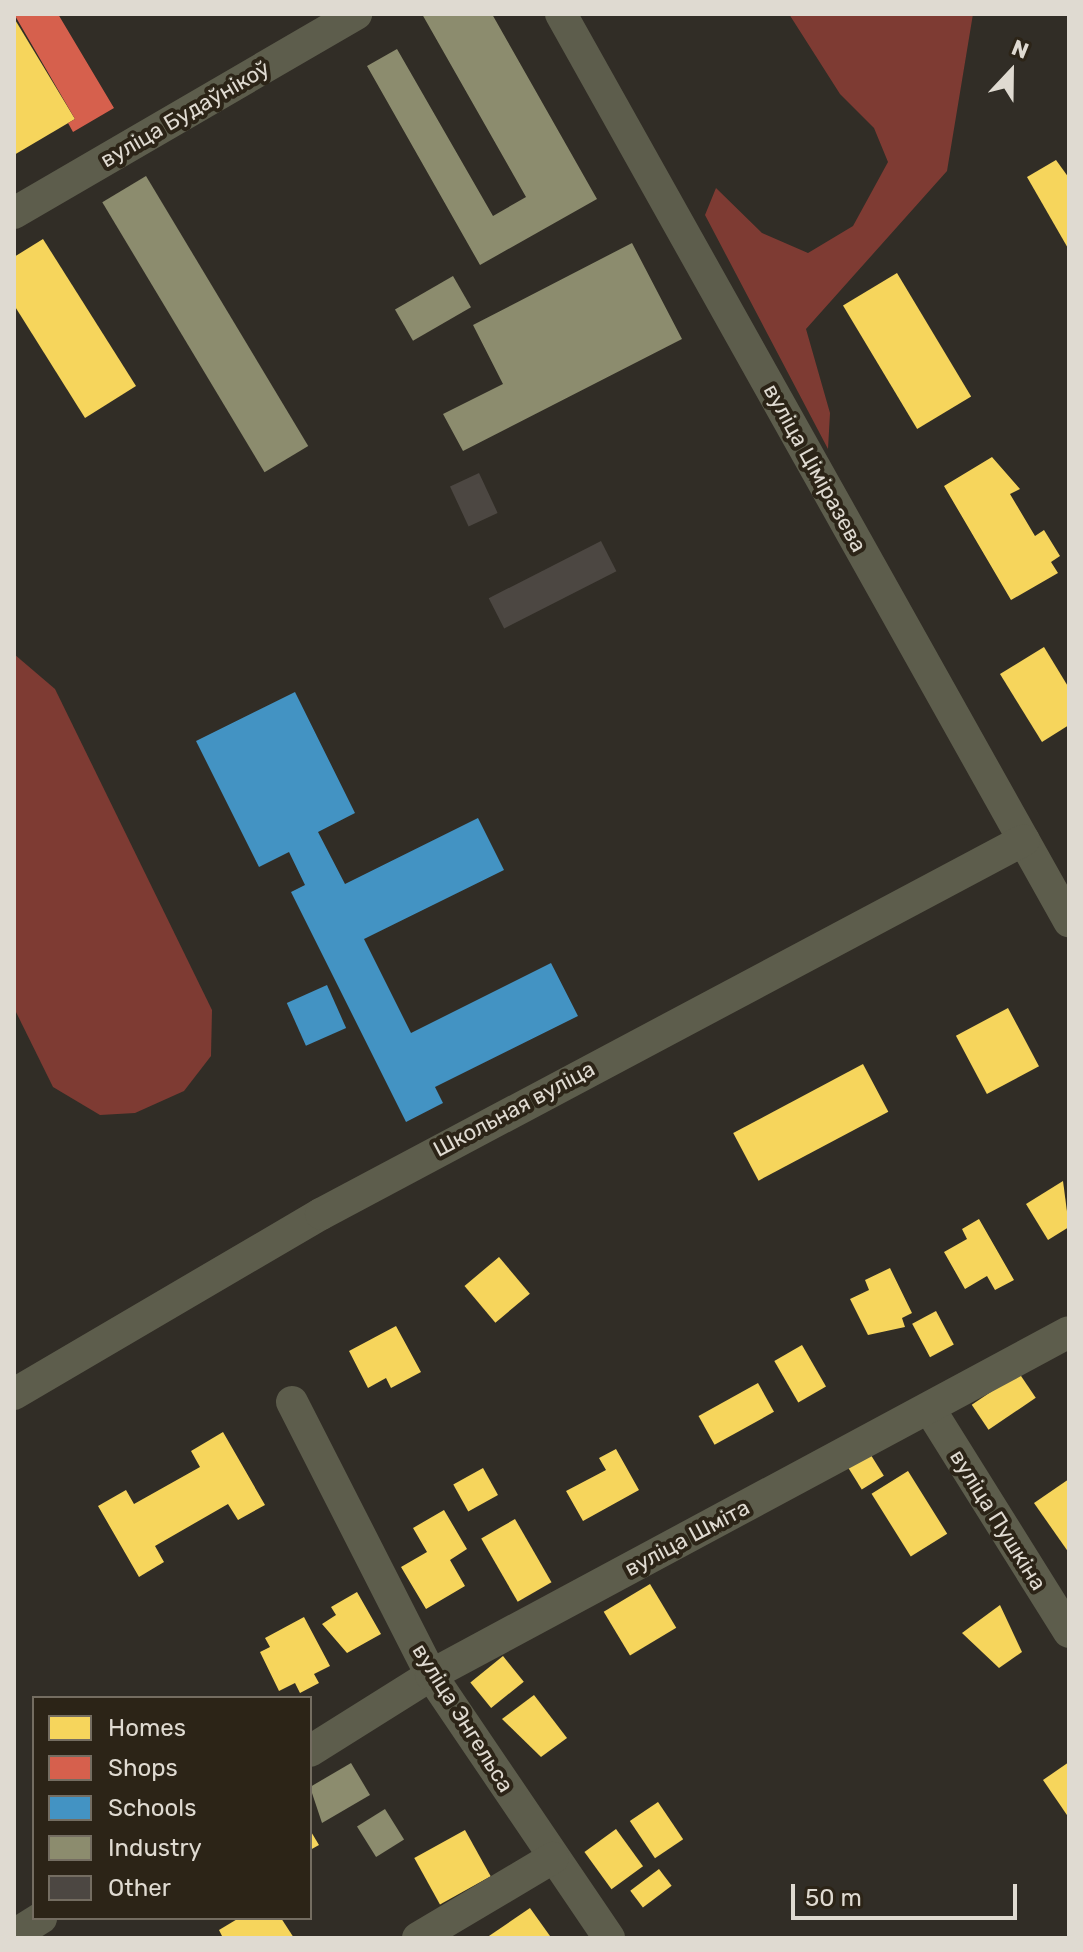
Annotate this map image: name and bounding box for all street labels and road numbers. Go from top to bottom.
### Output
street label: вуліца Будаўнікоў [96,55,274,173]
street label: вуліца Ціміразева [758,379,872,557]
street label: Школьная вуліца [429,1055,599,1163]
street label: вуліца Пушкіна [944,1445,1052,1595]
street label: вуліца Шміта [620,1494,754,1582]
street label: вуліца Энгельса [407,1639,519,1797]

